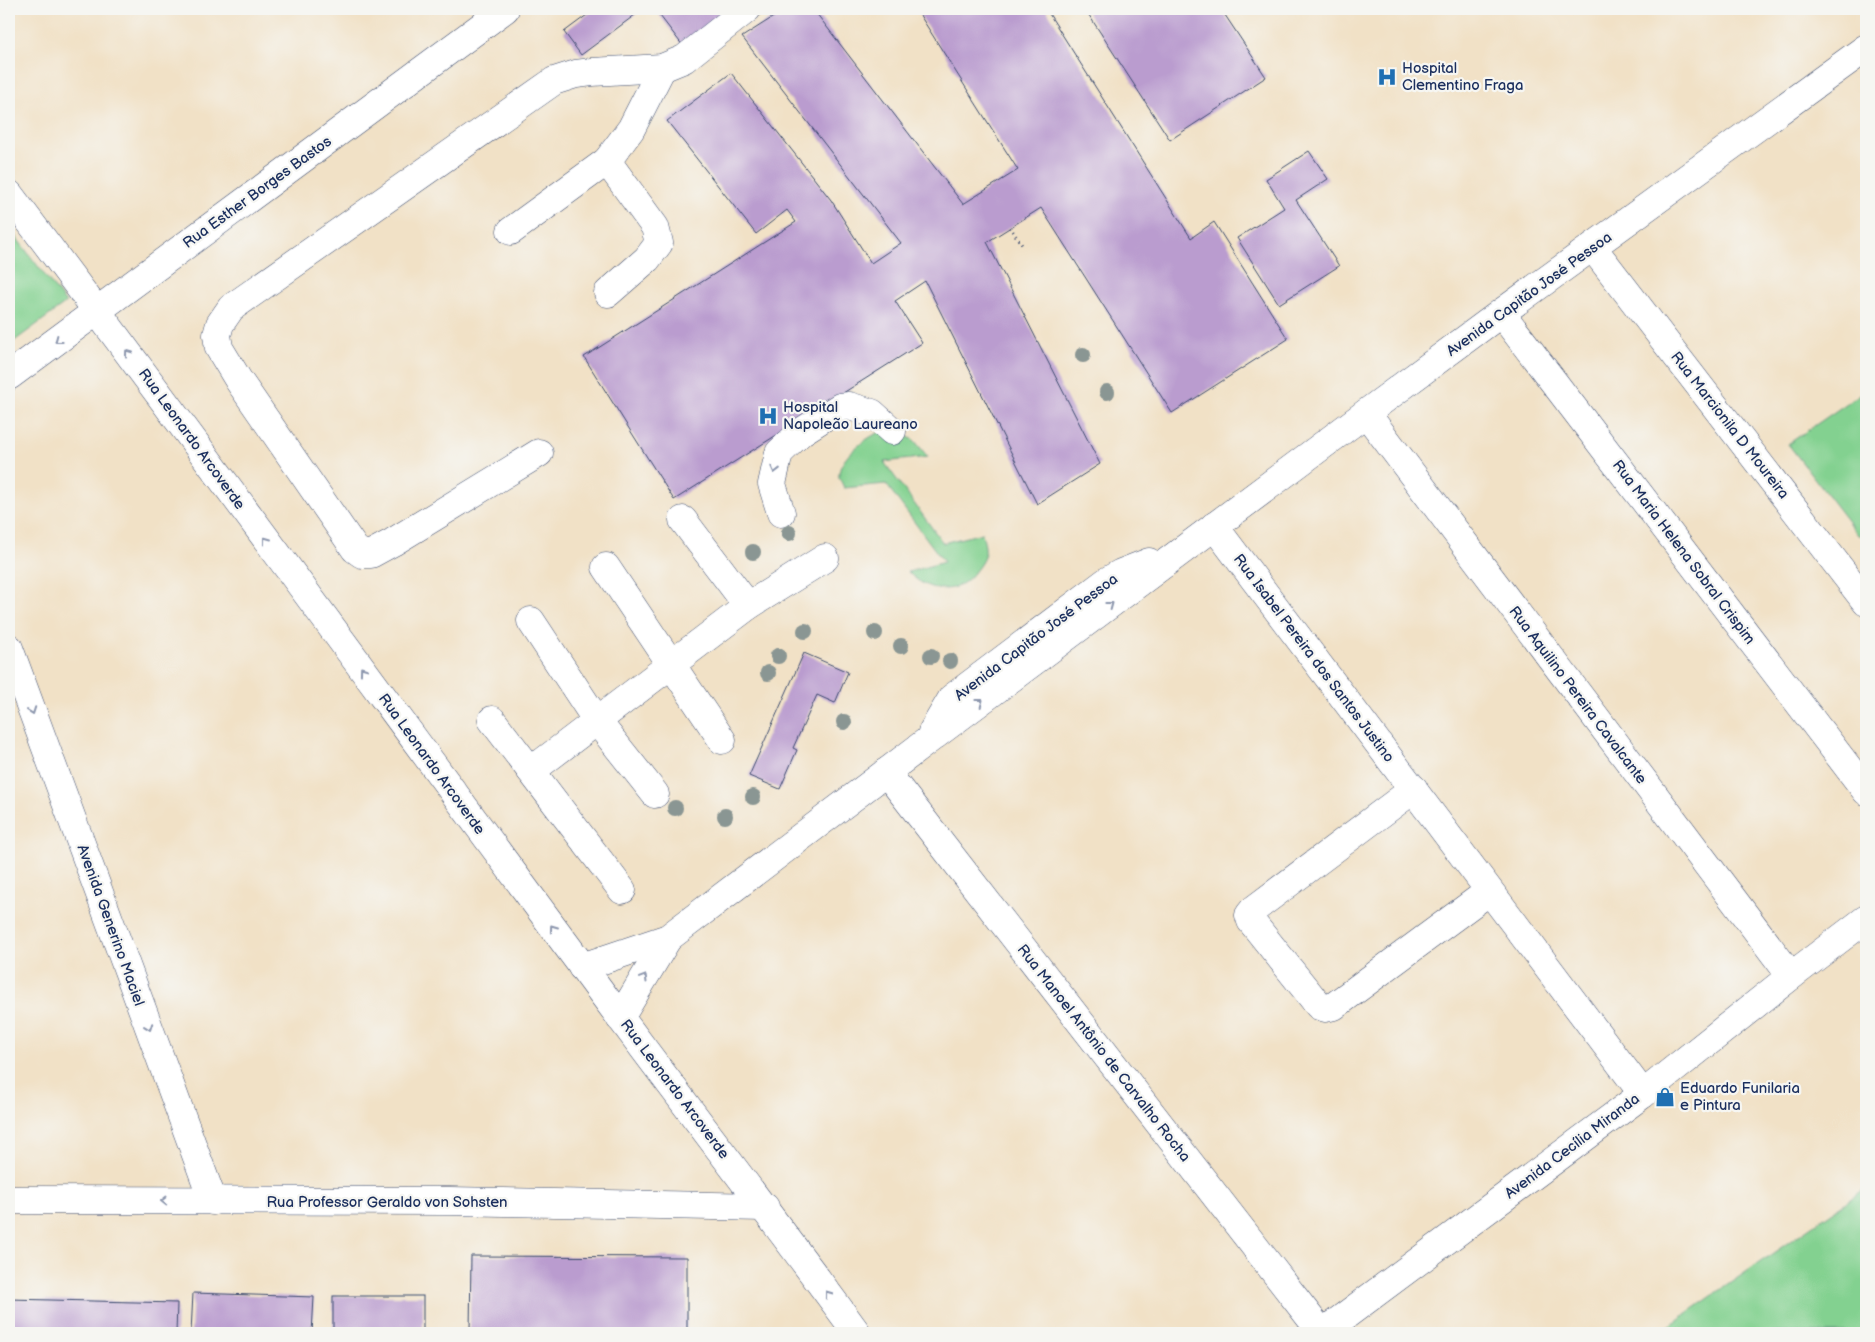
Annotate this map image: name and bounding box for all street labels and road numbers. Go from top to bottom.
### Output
street label: Rua Esther Borges Bastos [179,132,336,253]
street label: Avenida Capitão José Pessoa [1443,228,1616,361]
street label: Rua Marcionila D Moureira [1666,348,1793,503]
street label: Rua Leonardo Arcoverde [134,365,249,514]
street label: Rua Maria Helena Sobral Crispim [1608,456,1759,648]
street label: Rua Isabel Pereira dos Santos Justino [1229,550,1398,766]
street label: Avenida Capitão José Pessoa [951,570,1122,705]
street label: Rua Aquilino Pereira Cavalcante [1504,603,1651,788]
street label: Rua Leonardo Arcoverde [374,690,489,839]
street label: Avenida Generino Maciel [72,842,149,1008]
street label: Rua Manoel Antônio de Carvalho Rocha [1013,941,1194,1166]
street label: Rua Leonardo Arcoverde [616,1016,733,1163]
street label: Avenida Cecília Miranda [1501,1089,1643,1203]
street label: Rua Professor Geraldo von Sohsten [266,1193,508,1212]

